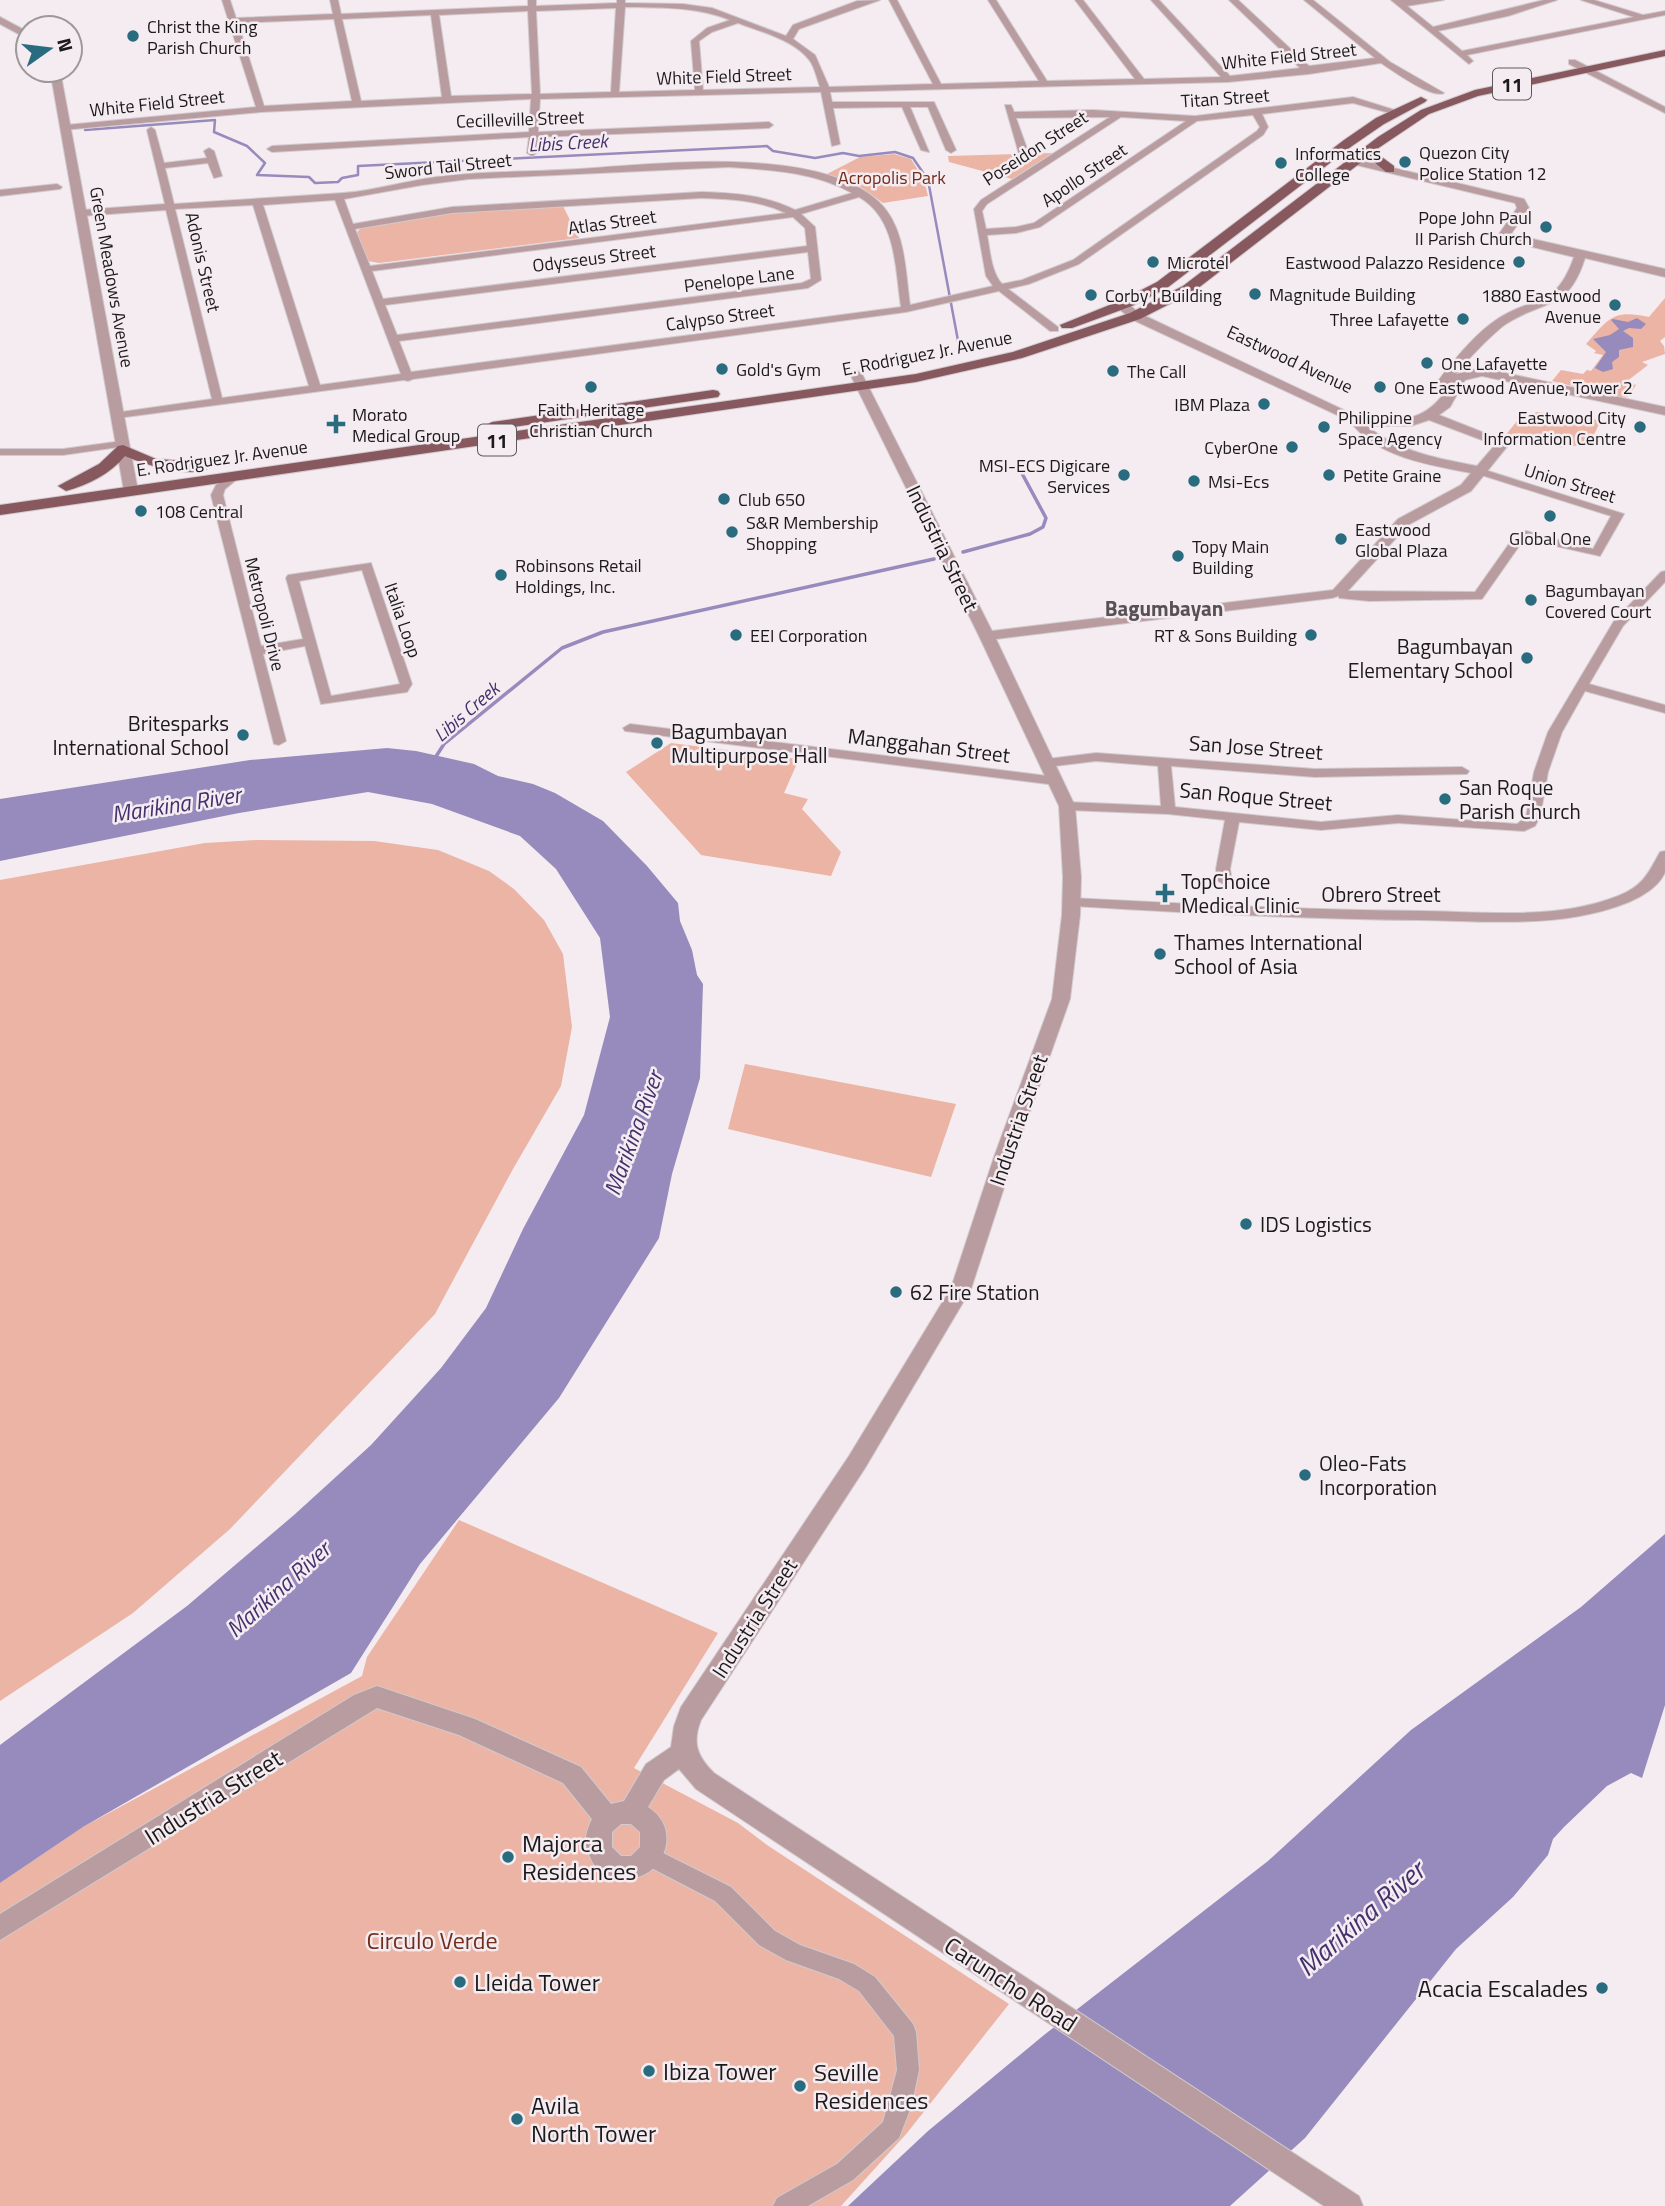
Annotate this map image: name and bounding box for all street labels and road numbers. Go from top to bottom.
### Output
street label: White Field Street [1220,35,1358,77]
street label: White Field Street [656,60,793,92]
road number: 11 [1493,68,1531,100]
street label: Titan Street [1180,81,1271,115]
street label: White Field Street [88,82,226,124]
street label: Cecilleville Street [456,103,585,135]
street label: Poseidon Street [977,103,1093,192]
street label: Apollo Street [1036,136,1133,214]
street label: Sword Tail Street [383,146,514,186]
street label: Green Meadows Avenue [83,184,141,370]
street label: Atlas Street [566,202,658,242]
street label: Adonis Street [178,209,228,315]
street label: Odysseus Street [531,237,658,279]
street label: Penelope Lane [682,259,796,299]
street label: Calypso Street [664,296,777,338]
street label: Eastwood Avenue [1223,318,1357,400]
street label: E. Rodriguez Jr. Avenue [840,323,1014,383]
road number: 11 [478,424,516,456]
street label: E. Rodriguez Jr. Avenue [135,433,309,483]
street label: Union Street [1521,456,1620,510]
street label: Industria Street [899,479,988,617]
street label: Metropoli Drive [238,554,292,674]
street label: Italia Loop [378,579,428,661]
street label: Manggahan Street [846,719,1013,771]
street label: San Jose Street [1188,726,1325,768]
street label: San Roque Street [1178,773,1334,819]
street label: Obrero Street [1321,878,1441,910]
street label: Industria Street [981,1049,1056,1190]
street label: Industria Street [703,1551,805,1684]
street label: Industria Street [137,1740,289,1854]
street label: Caruncho Road [937,1927,1085,2041]

